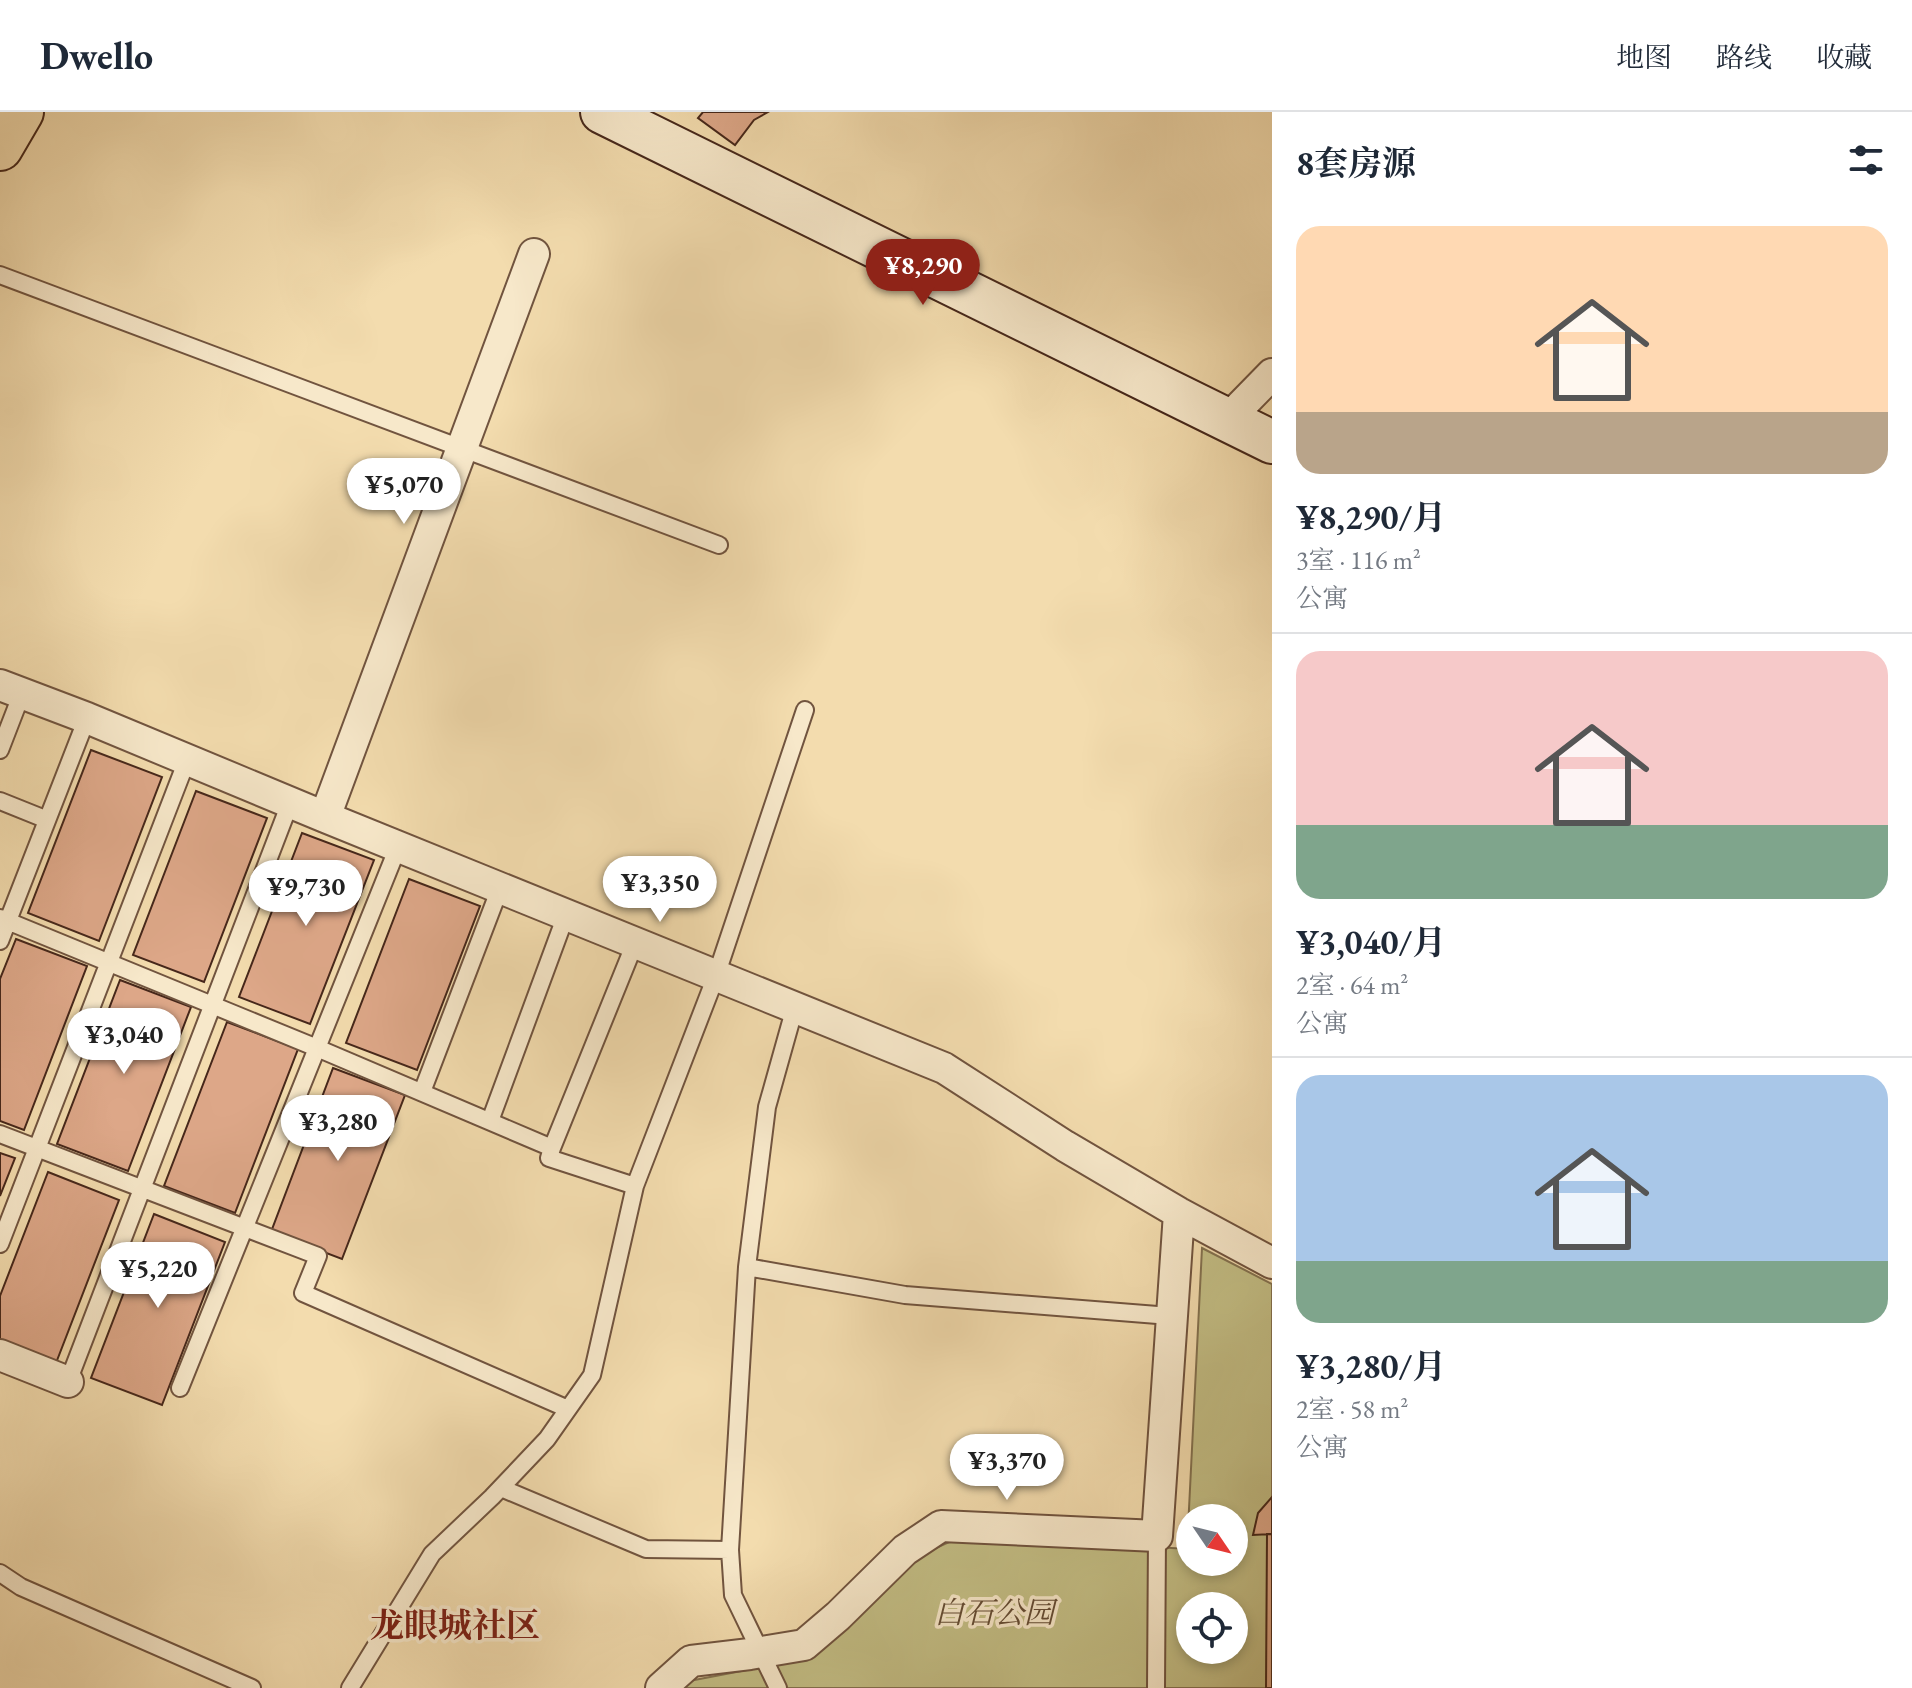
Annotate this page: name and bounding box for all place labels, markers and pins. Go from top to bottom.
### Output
pin: ¥8,290 [858,239,988,307]
pin: ¥5,070 [339,458,469,526]
pin: ¥3,350 [595,856,725,924]
pin: ¥9,730 [241,860,371,928]
pin: ¥3,040 [59,1008,189,1076]
pin: ¥3,280 [273,1095,403,1163]
pin: ¥5,220 [93,1242,223,1310]
pin: ¥3,370 [942,1434,1072,1502]

